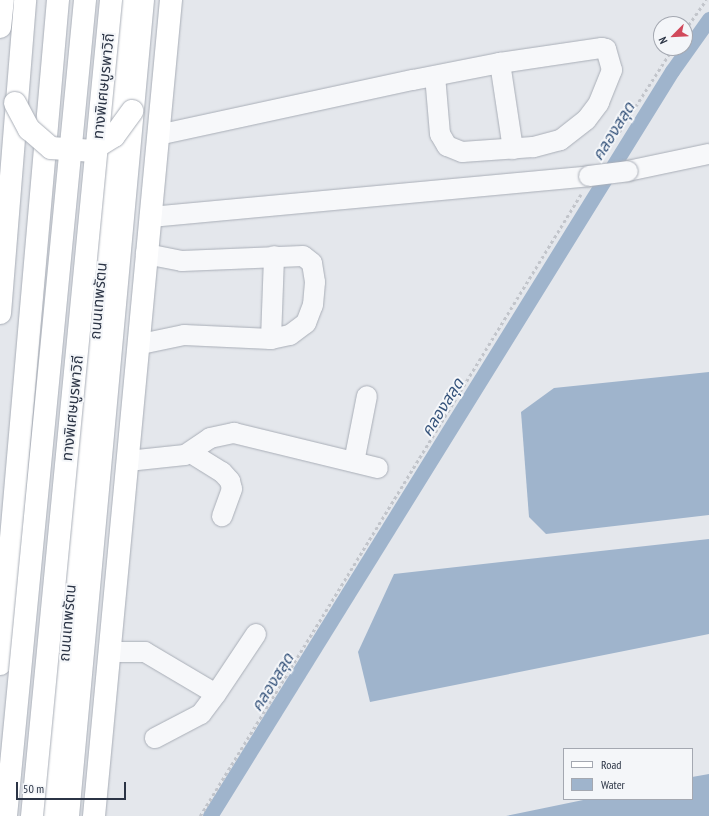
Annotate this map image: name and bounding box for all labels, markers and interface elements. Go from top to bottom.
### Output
north arrow [653,16,693,56]
street label: ทางพิเศษบูรพาวิถี [88,32,118,140]
text: N [655,35,671,46]
water label: คลองสลุด [588,98,638,164]
street label: ถนนเทพรัตน [86,262,110,340]
street label: ทางพิเศษบูรพาวิถี [57,354,87,462]
water label: คลองสลุด [417,374,467,440]
street label: ถนนเทพรัตน [55,584,79,662]
water label: คลองสลุด [247,649,297,715]
legend [563,748,693,800]
text: Road [601,757,621,772]
scale bar [18,774,128,800]
text: Water [601,777,625,792]
text: 50 m [23,781,44,796]

